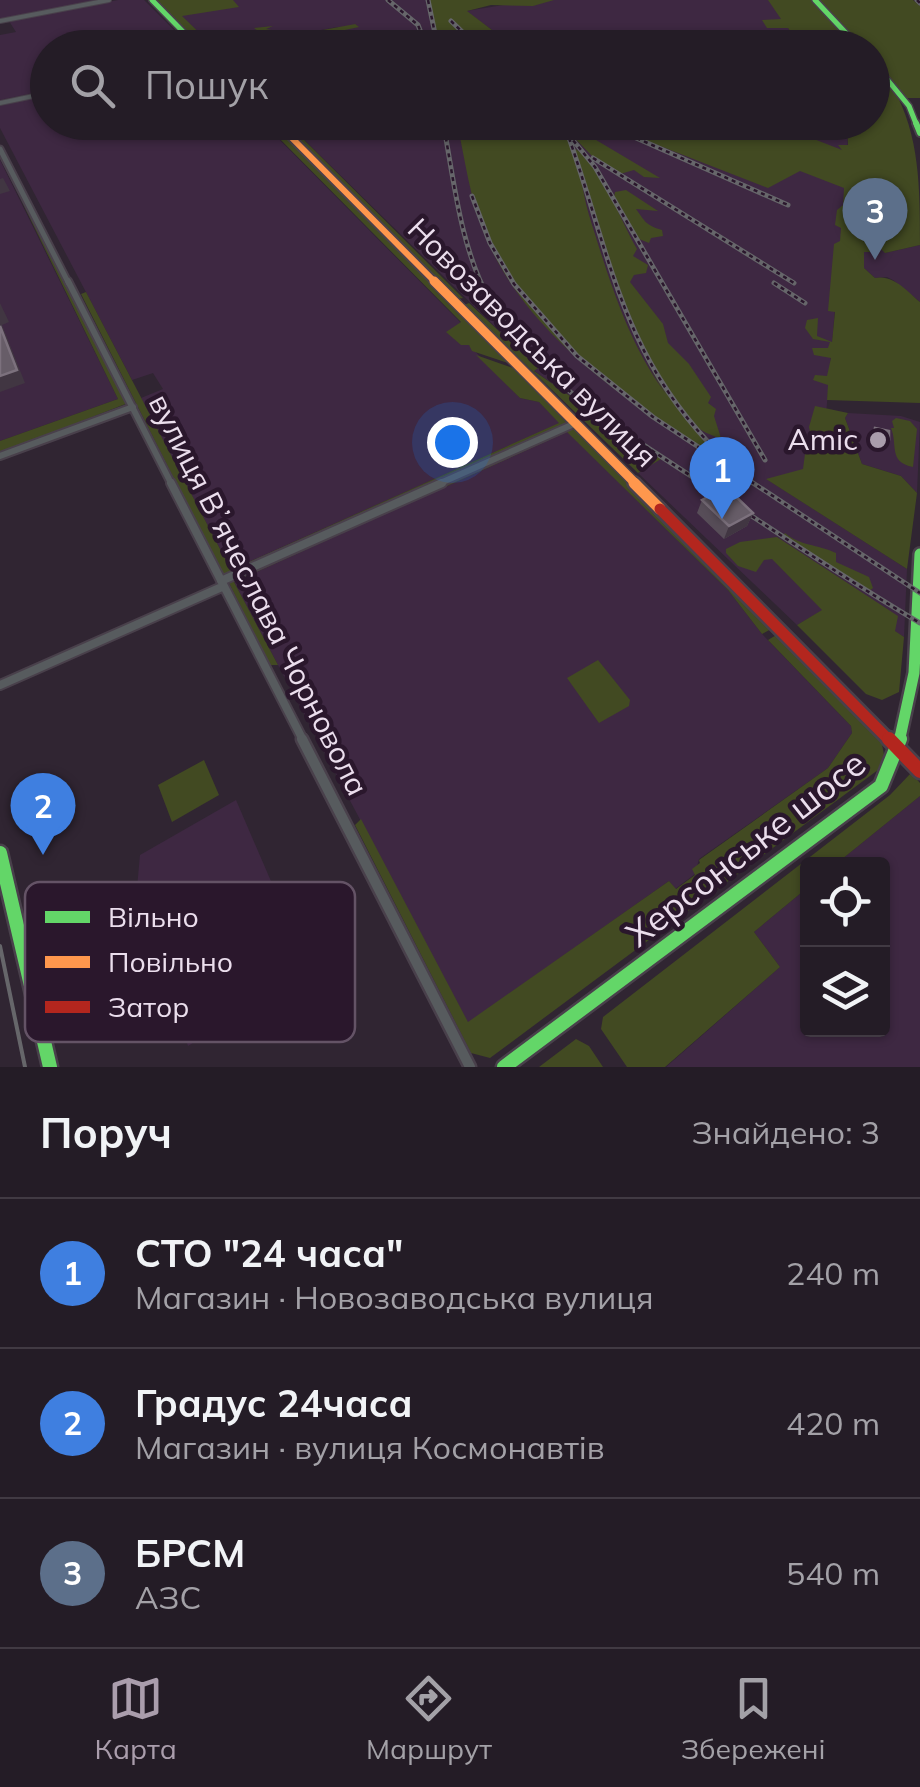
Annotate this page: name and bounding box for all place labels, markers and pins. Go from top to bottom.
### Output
pin: 3 [842,178,908,260]
place label: Amic [788,420,858,458]
marker: Amic [867,429,889,451]
pin: 1 [690,436,754,519]
pin: 2 [10,772,76,855]

